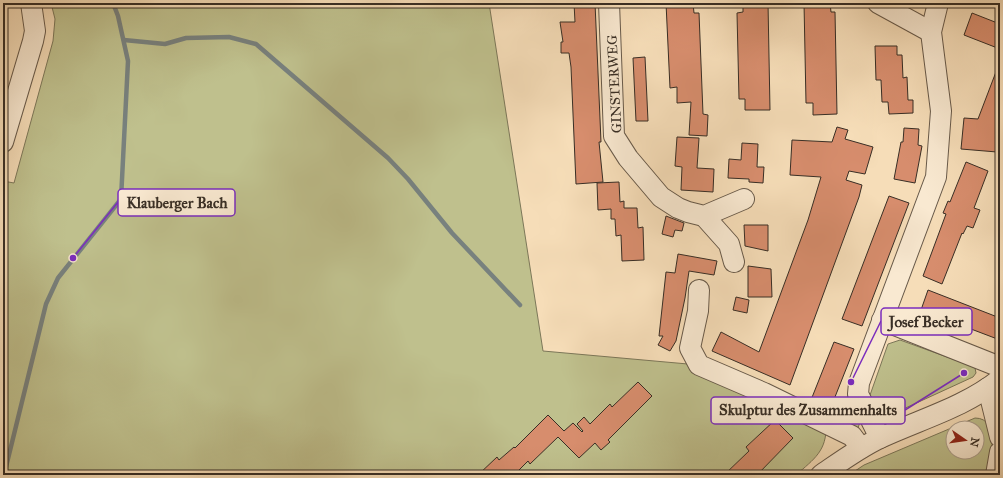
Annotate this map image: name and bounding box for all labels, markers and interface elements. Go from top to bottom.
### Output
street label: GINSTERWEG [603,34,626,134]
callout: Klauberger Bach [118,189,235,216]
text: Klauberger Bach [126,194,228,213]
callout: Josef Becker [881,308,972,335]
text: Josef Becker [887,313,964,332]
callout: Skulptur des Zusammenhalts [711,397,905,424]
text: Skulptur des Zusammenhalts [719,401,897,420]
north arrow [945,420,985,460]
text: N [967,436,982,449]

